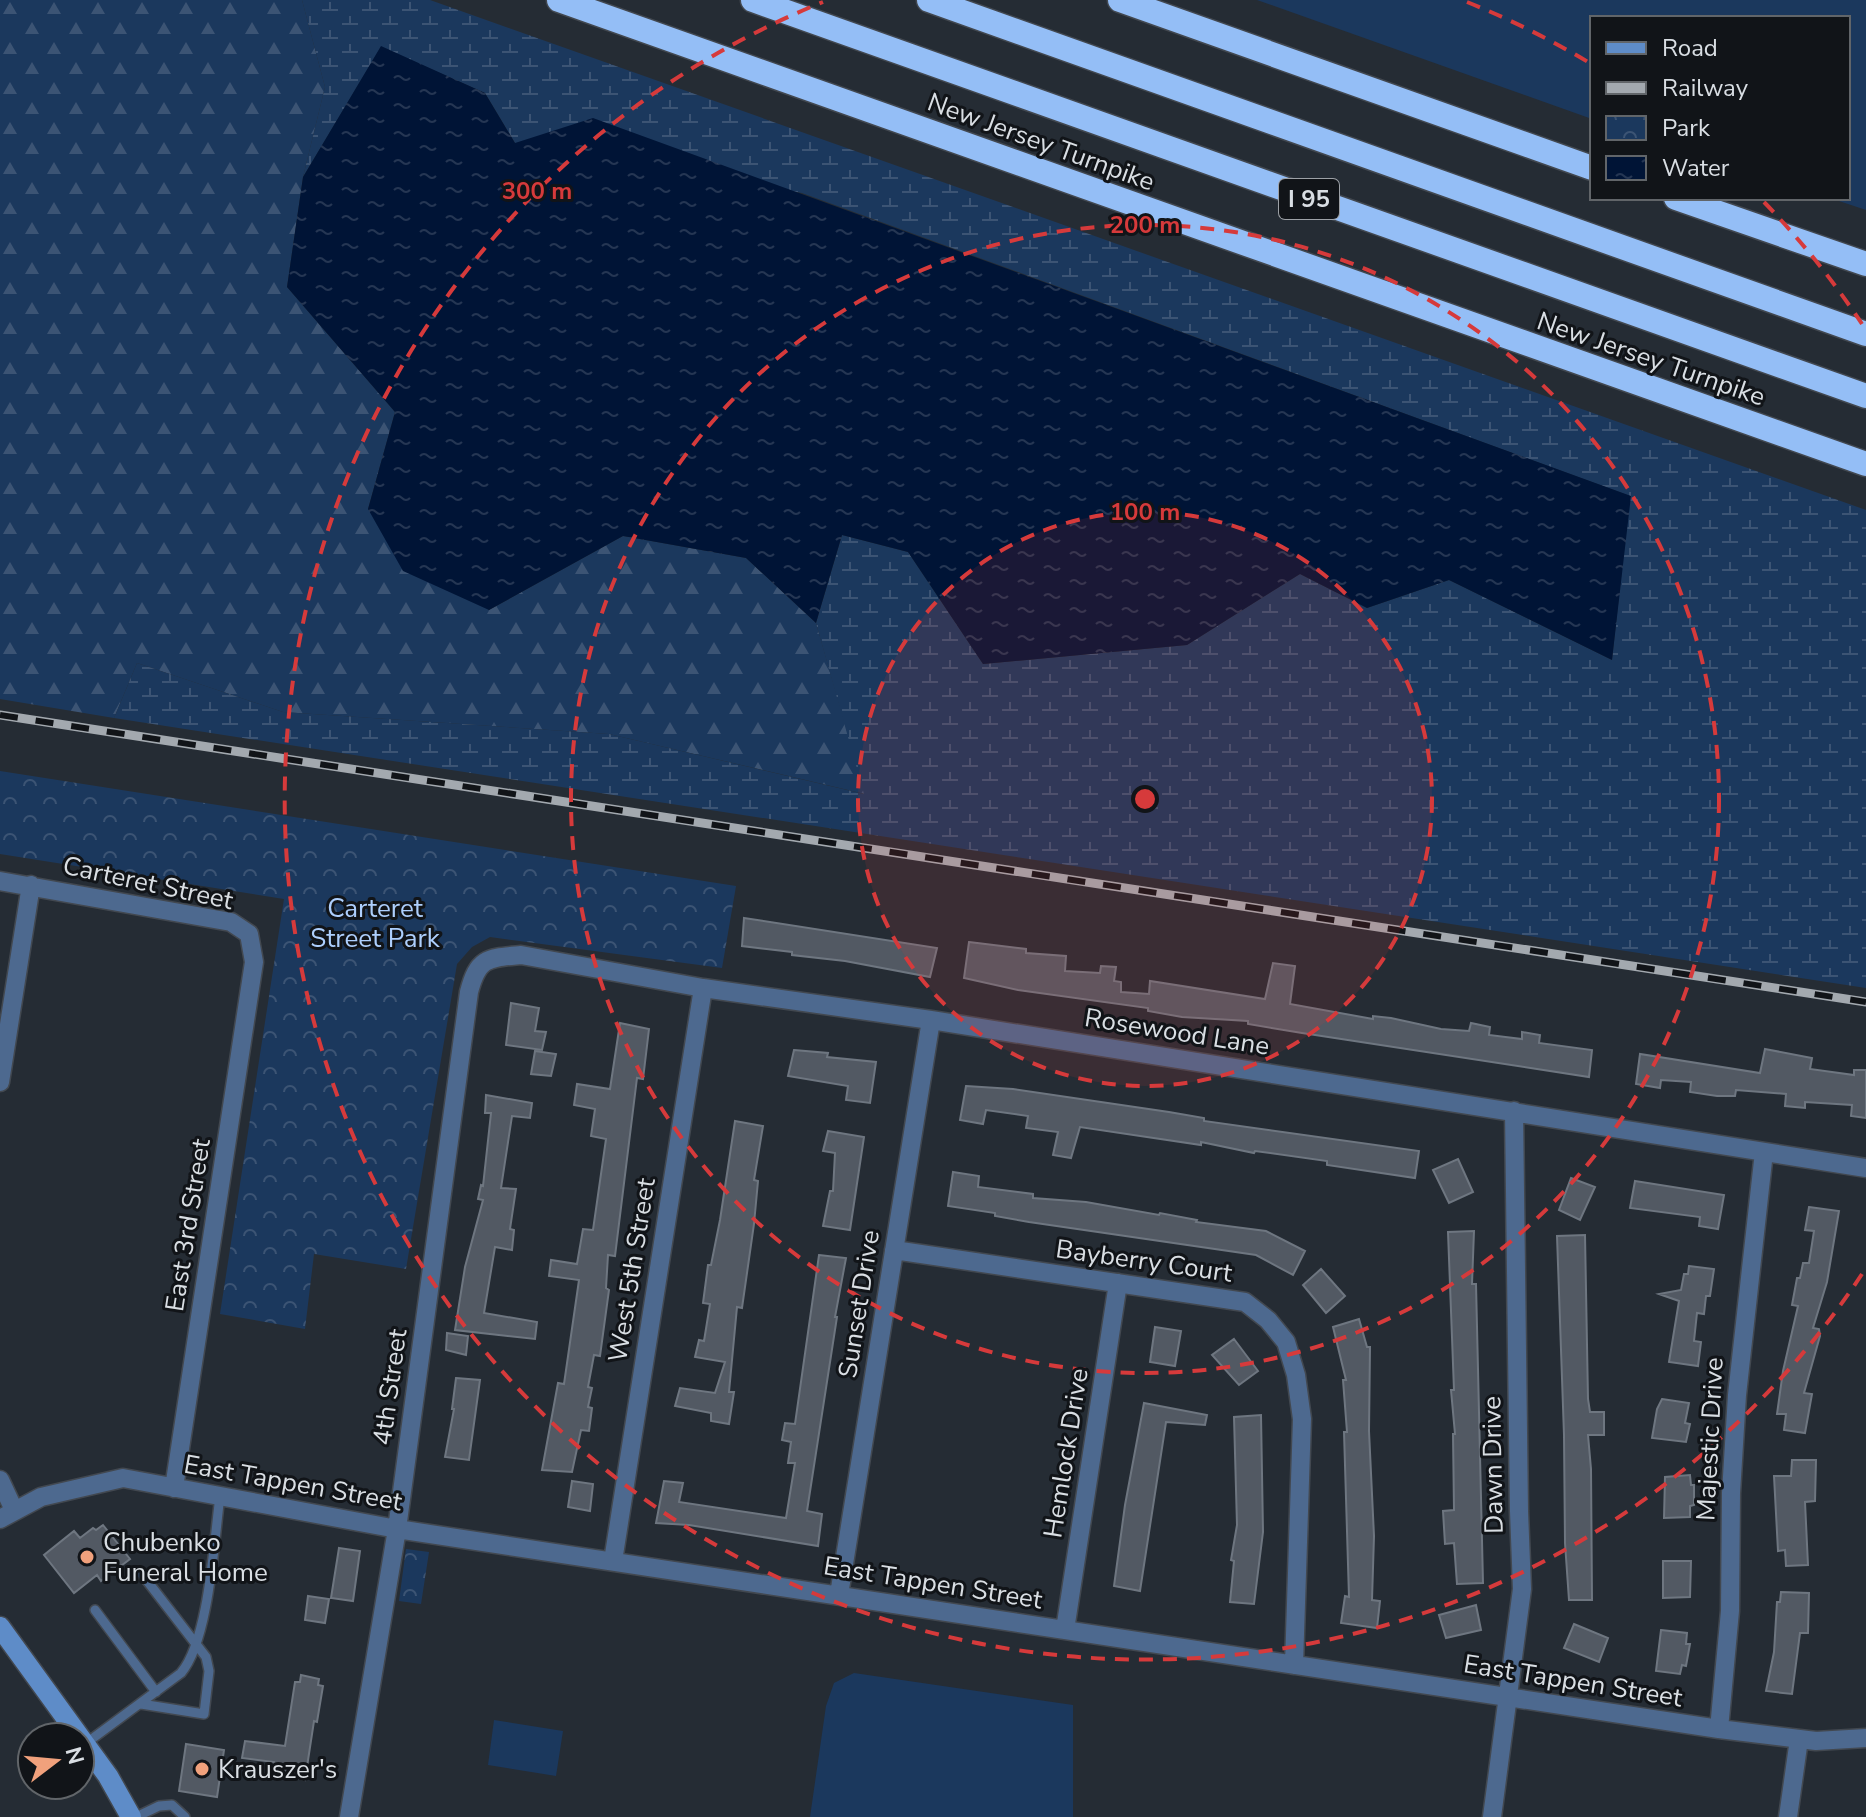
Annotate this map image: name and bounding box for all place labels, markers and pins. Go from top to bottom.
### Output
centre of rings [1131,785,1159,813]
place label: Chubenko Funeral Home [103,1525,268,1590]
marker: Chubenko Funeral Home [78,1548,96,1566]
place label: Krauszer's [218,1752,337,1787]
marker: Krauszer's [193,1760,211,1778]

